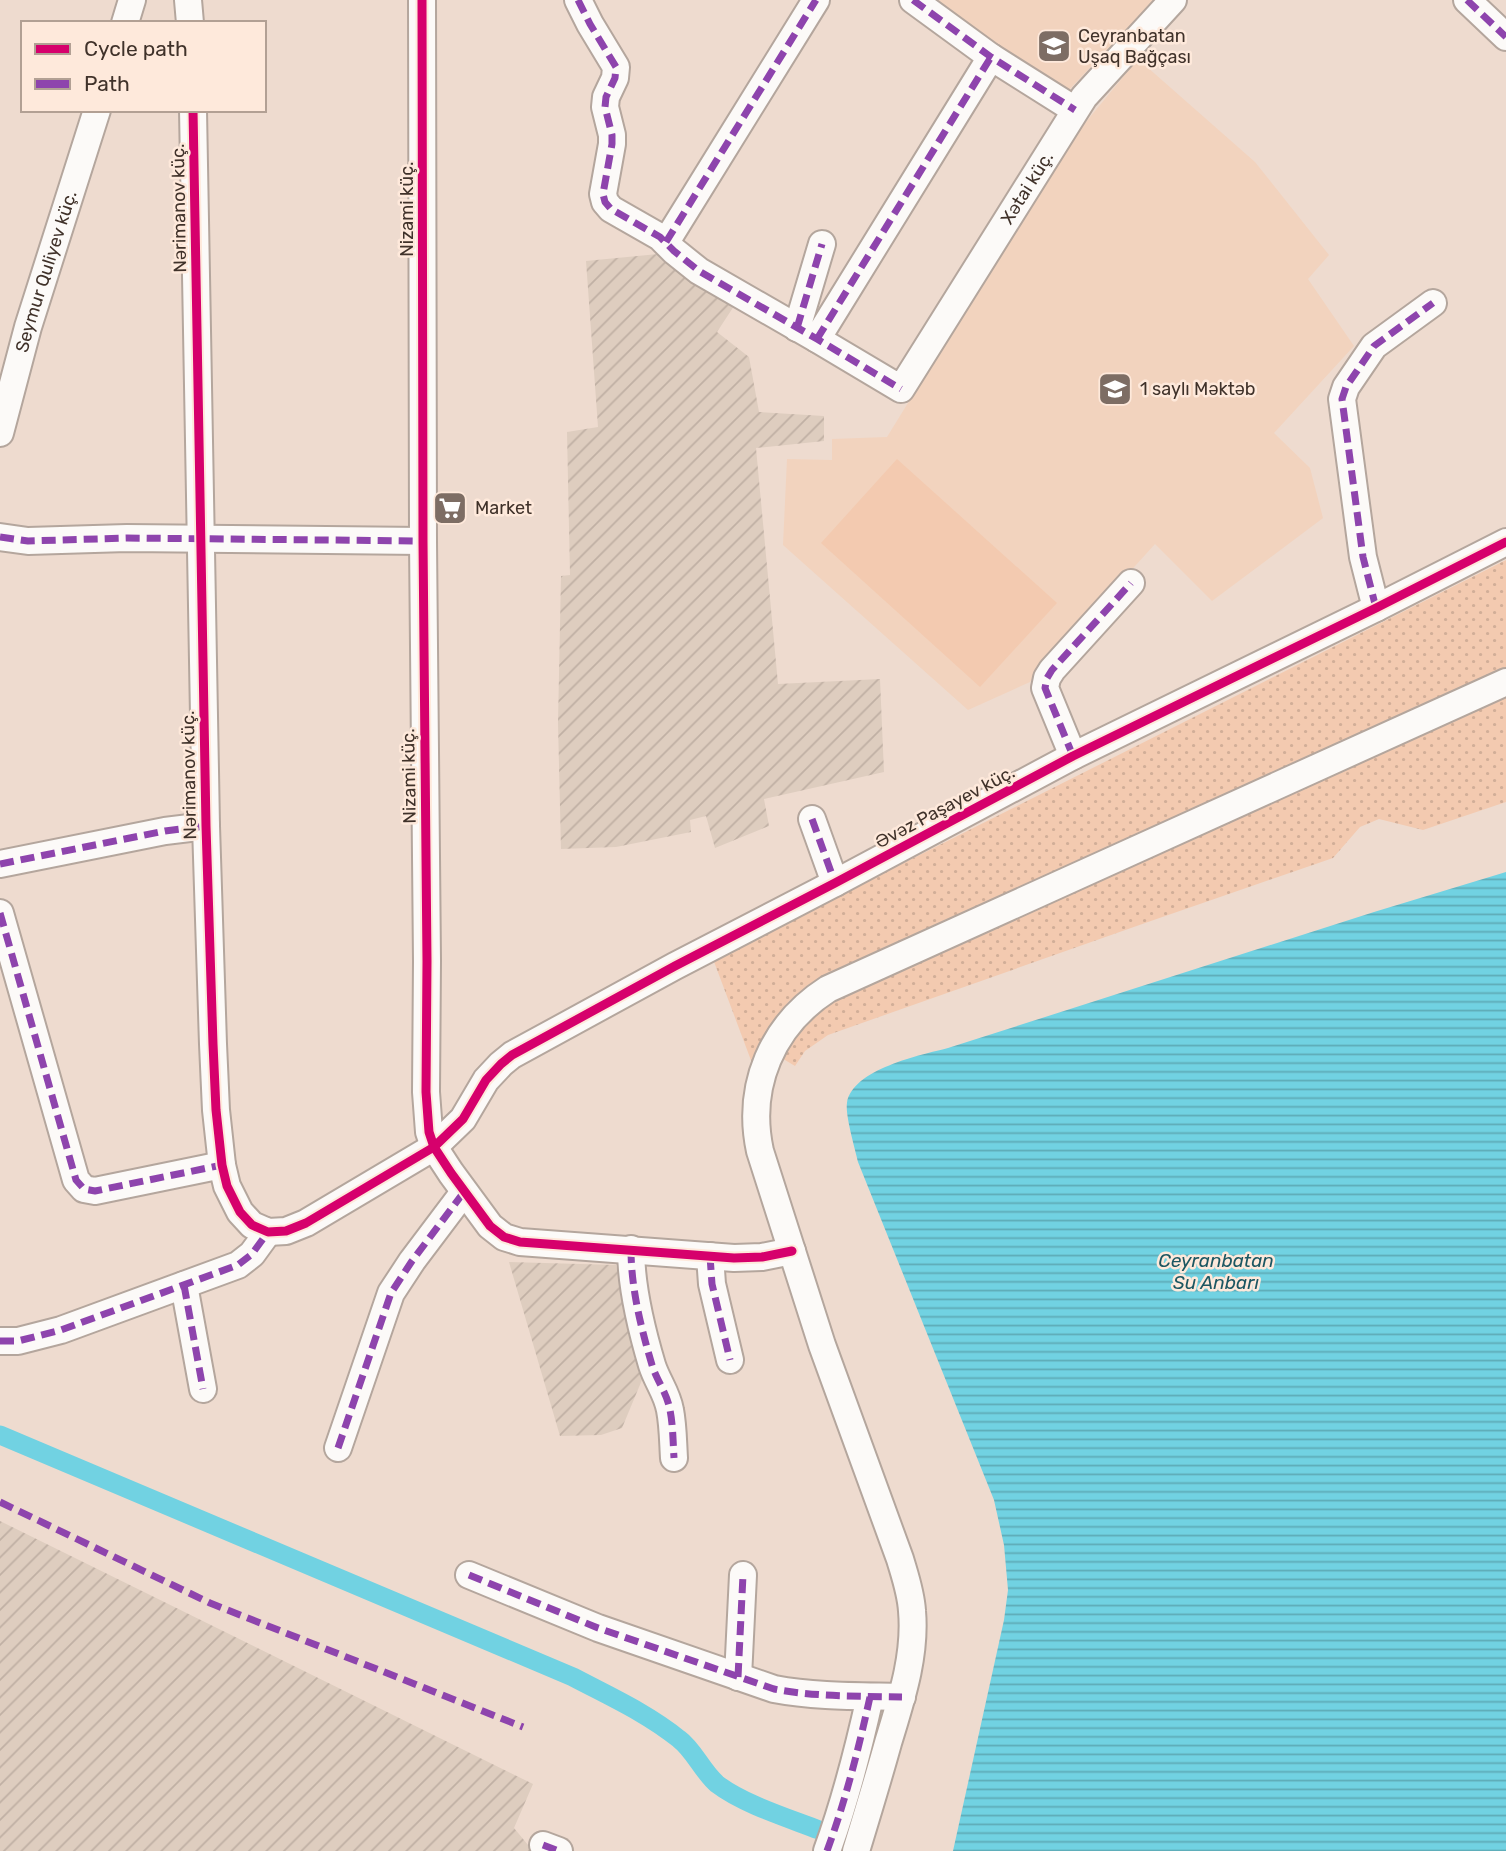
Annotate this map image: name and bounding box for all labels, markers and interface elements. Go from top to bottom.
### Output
legend [21,21,266,112]
place label: Ceyranbatan Uşaq Bağçası [1078,25,1191,68]
school or university icon: Ceyranbatan Uşaq Bağçası [1035,27,1073,65]
text: Cycle path [84,36,188,61]
text: Path [84,71,130,96]
street label: Nərimanov küç. [167,143,191,273]
street label: Xətai küç. [996,147,1058,228]
street label: Nizami küç. [396,161,418,257]
street label: Seymur Quliyev küç. [11,188,82,355]
school or university icon: 1 saylı Məktəb [1096,370,1134,408]
place label: 1 saylı Məktəb [1140,378,1255,400]
supermarket icon: Market [431,489,469,527]
place label: Market [475,497,532,519]
street label: Nərimanov küç. [177,710,201,840]
street label: Nizami küç. [397,728,421,824]
street label: Əvəz Paşayev küç. [871,761,1019,853]
water label: Ceyranbatan Su Anbarı [1158,1249,1274,1294]

